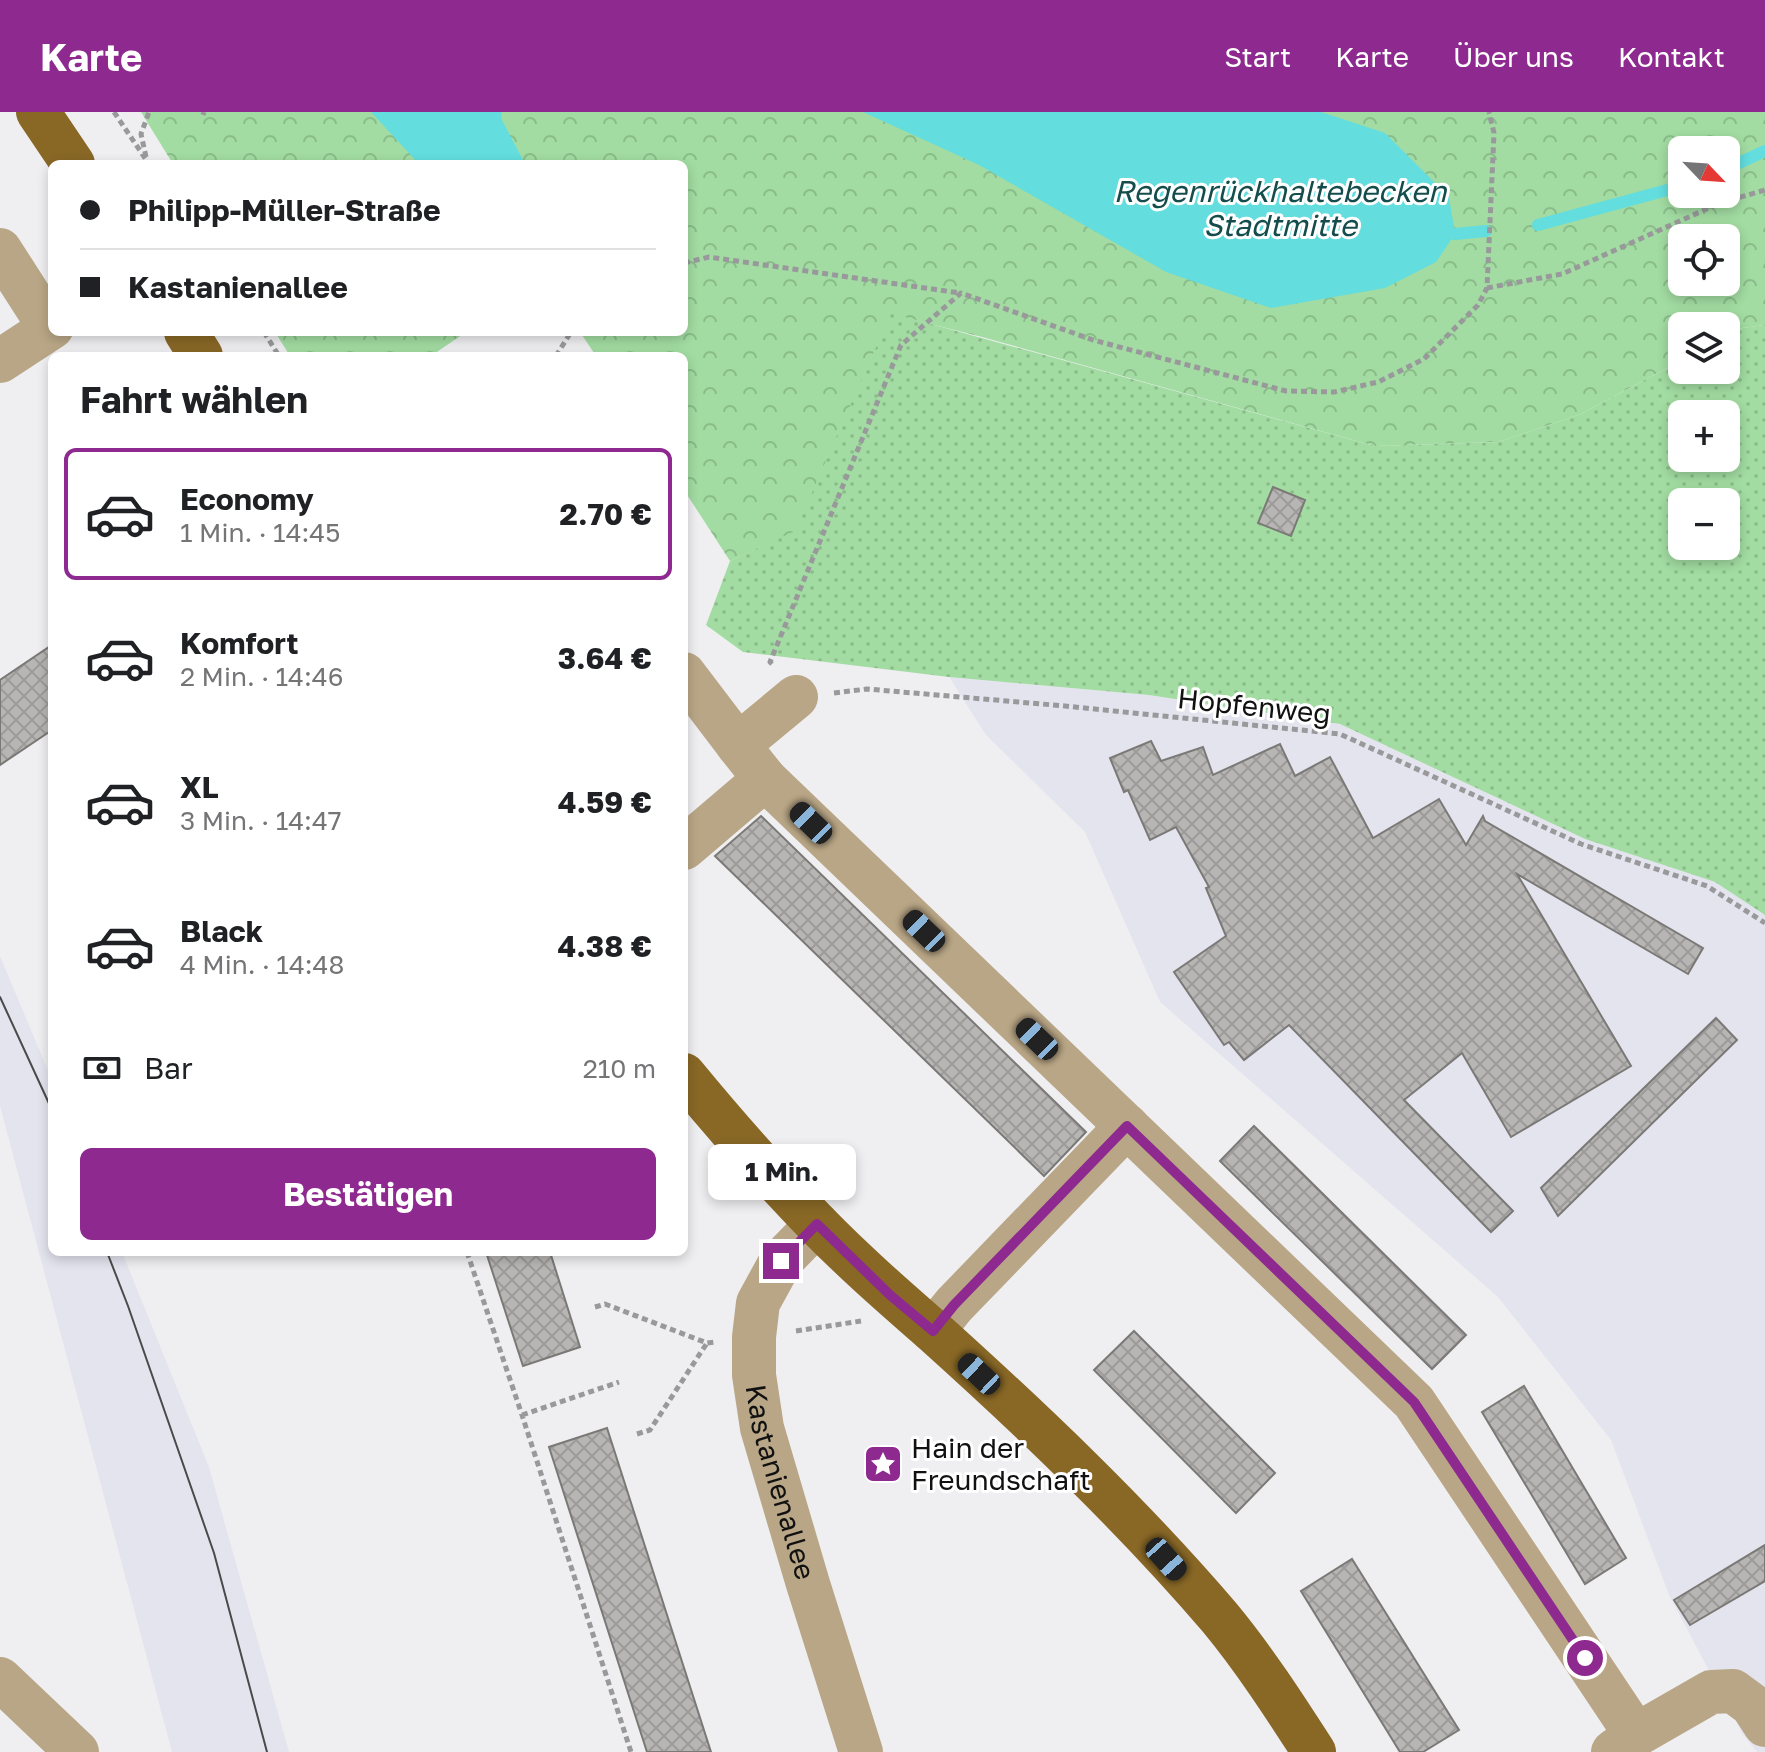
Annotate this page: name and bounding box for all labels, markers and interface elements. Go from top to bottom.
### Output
text: Karte [40,34,142,79]
text: Start [1224,40,1291,73]
text: Karte [1335,40,1409,73]
text: Über uns [1453,40,1574,73]
text: Kontakt [1618,40,1725,73]
north arrow [1668,136,1740,208]
map controls [1668,136,1740,560]
water label: Regenrückhaltebecken Stadtmitte [1113,173,1448,243]
text: Philipp-Müller-Straße [128,192,441,228]
button: locate [1668,224,1740,296]
text: Kastanienallee [128,269,348,305]
button: layers [1668,312,1740,384]
text: Fahrt wählen [80,378,308,421]
button: + [1668,400,1740,472]
icon: car [84,478,156,550]
text: Economy [180,481,314,517]
button: − [1668,488,1740,560]
text: 2.70 € [560,496,652,532]
text: 1 Min. · 14:45 [180,517,340,548]
icon: car [84,622,156,694]
text: Komfort [180,625,299,661]
text: 3.64 € [558,640,652,676]
text: 2 Min. · 14:46 [180,661,343,692]
street label: Hopfenweg [1176,681,1332,730]
icon: car [84,766,156,838]
text: XL [180,769,219,805]
text: 4.59 € [558,784,652,820]
car [785,798,837,848]
text: 3 Min. · 14:47 [180,805,342,836]
car [898,906,950,956]
icon: car [84,910,156,982]
text: Black [180,913,263,949]
text: 4.38 € [558,928,652,964]
text: 4 Min. · 14:48 [180,949,344,980]
car [1011,1014,1063,1064]
icon: cash [80,1046,124,1090]
text: Bar [144,1050,193,1086]
text: 210 m [583,1053,656,1084]
callout: 1 Min. [707,1145,855,1201]
button: Bestätigen [80,1148,656,1240]
text: 1 Min. [745,1156,819,1187]
route end [763,1243,799,1279]
car [953,1349,1005,1399]
street label: Kastanienallee [740,1382,823,1583]
place label: Hain der Freundschaft [911,1431,1091,1496]
place icon: Hain der Freundschaft [862,1443,904,1485]
car [1141,1533,1191,1585]
route start [1567,1640,1603,1676]

